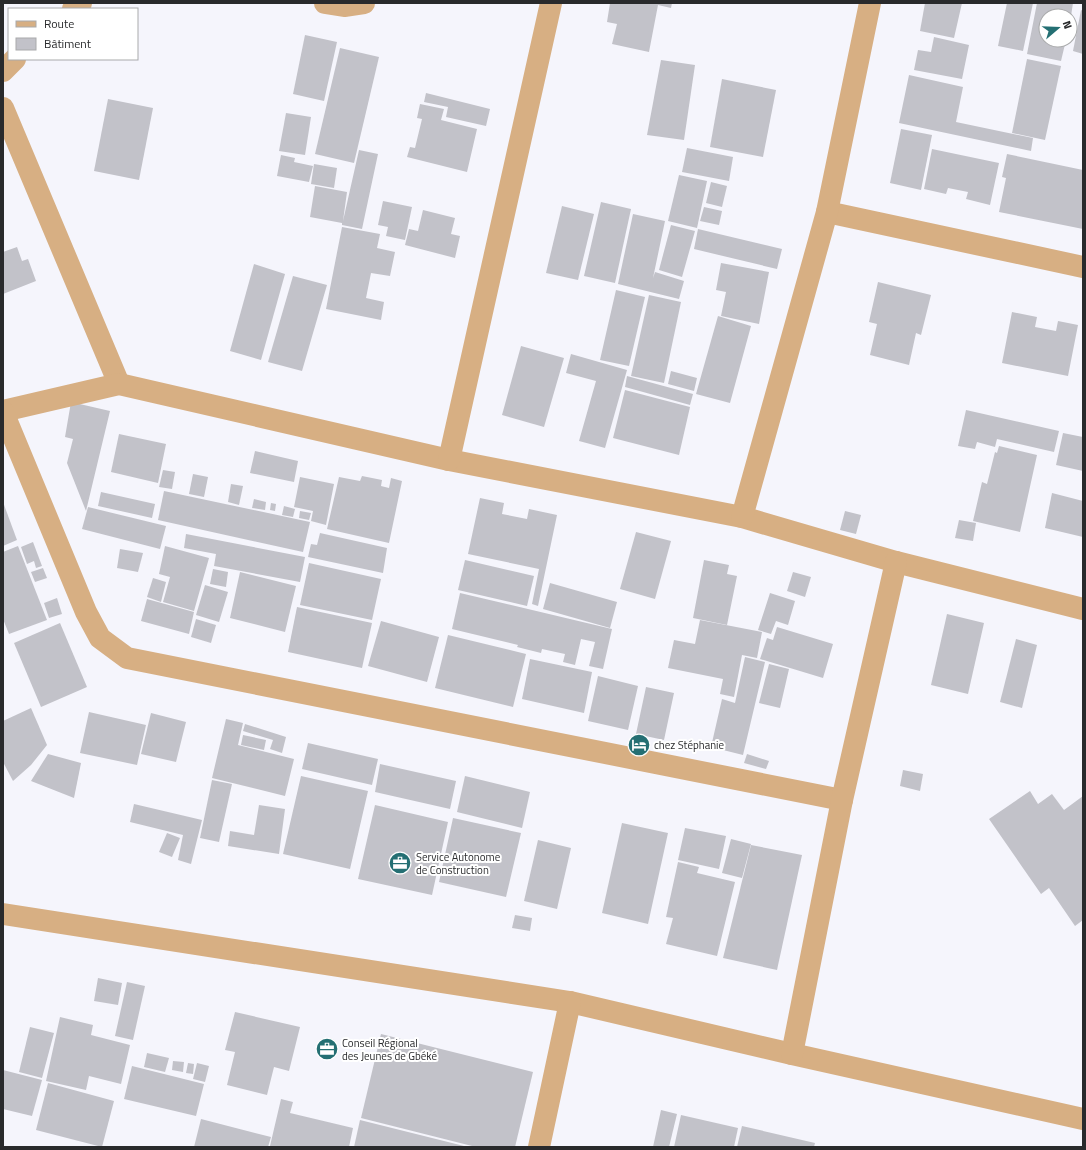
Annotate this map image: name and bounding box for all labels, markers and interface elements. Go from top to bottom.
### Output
legend [8,8,138,60]
north arrow [1038,8,1078,48]
text: Route [44,14,74,33]
text: N [1059,19,1076,31]
text: Bâtiment [44,34,92,53]
hotel icon: chez Stéphanie [626,732,652,758]
place label: chez Stéphanie [654,737,724,753]
place label: Service Autonome de Construction [416,849,501,878]
office icon: Service Autonome de Construction [387,850,413,876]
place label: Conseil Régional des Jeunes de Gbéké [342,1035,437,1064]
office icon: Conseil Régional des Jeunes de Gbéké [314,1036,340,1062]

